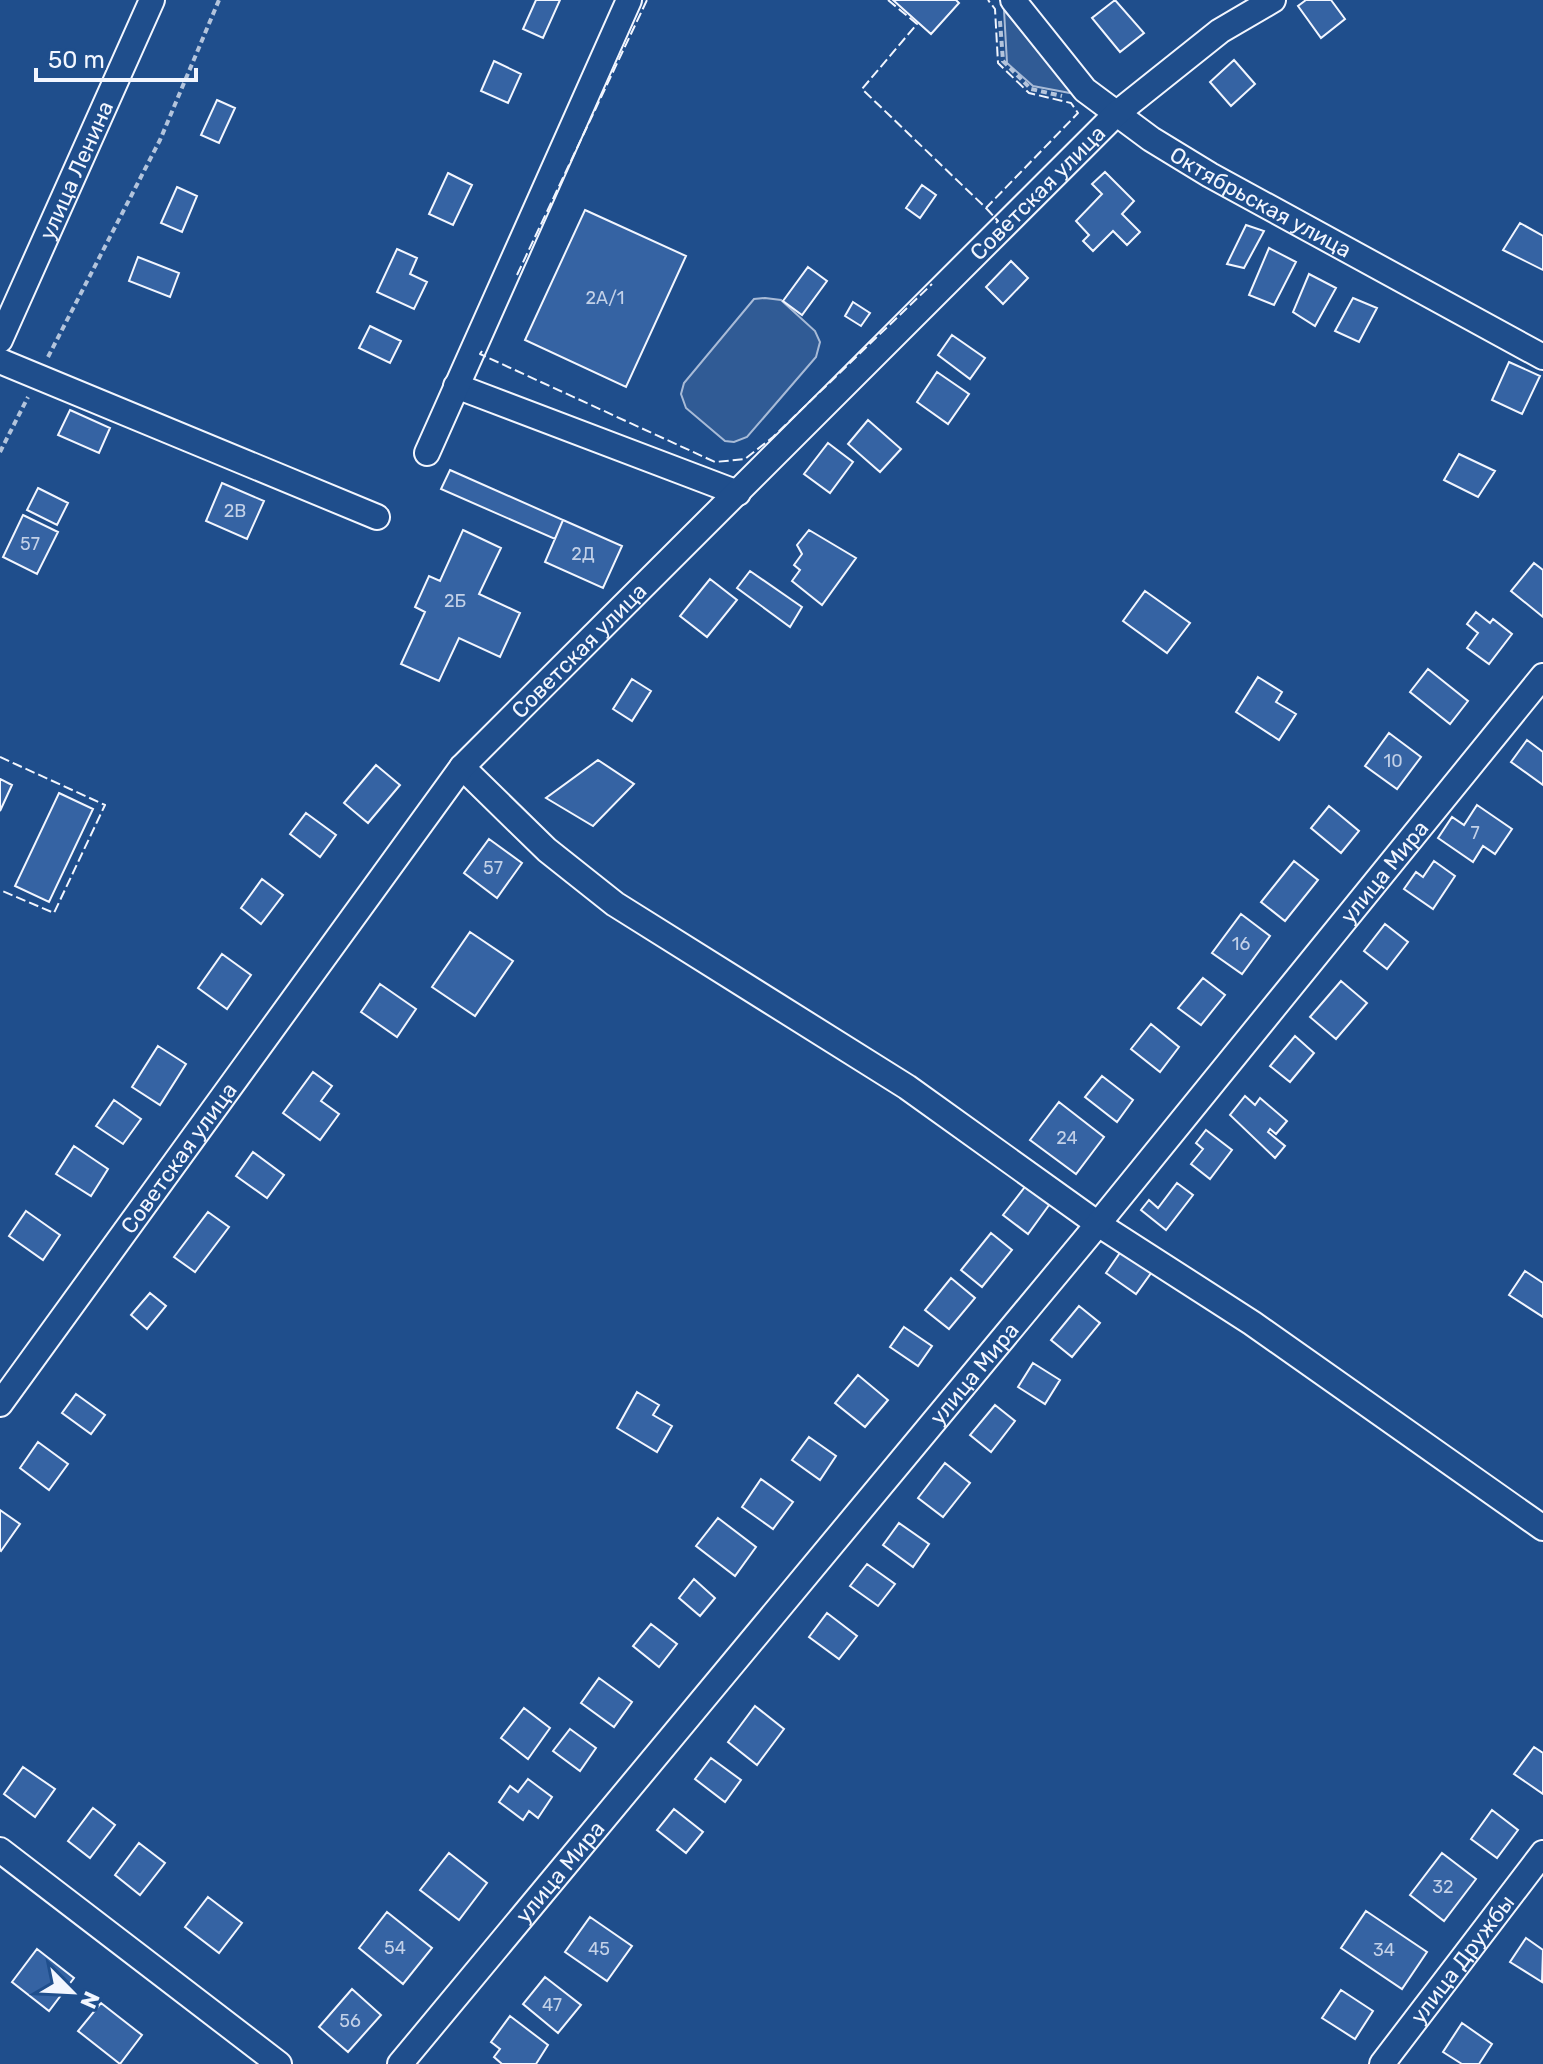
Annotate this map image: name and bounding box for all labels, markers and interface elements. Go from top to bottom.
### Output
scale bar [36,32,196,82]
text: 50 m [48,46,105,74]
street label: улица Ленина [34,97,119,244]
street label: Советская улица [964,120,1111,266]
street label: Октябрьская улица [1165,141,1356,264]
house number: 2А/1 [586,287,624,309]
house number: 2В [224,500,246,522]
house number: 57 [20,533,40,555]
house number: 2Д [571,543,595,565]
street label: Советская улица [506,578,652,724]
house number: 2Б [444,590,466,612]
house number: 10 [1383,750,1403,772]
street label: улица Мира [1335,815,1434,929]
house number: 7 [1470,822,1480,844]
house number: 57 [483,857,503,879]
house number: 16 [1232,933,1250,955]
street label: Советская улица [115,1077,243,1239]
house number: 24 [1056,1127,1078,1149]
street label: улица Мира [924,1317,1025,1430]
street label: улица Мира [510,1815,610,1929]
house number: 32 [1432,1876,1454,1898]
street label: улица Дружбы [1405,1890,1520,2029]
house number: 54 [384,1937,406,1959]
house number: 45 [588,1938,610,1960]
house number: 34 [1373,1939,1395,1961]
north arrow [32,1952,112,2032]
text: N [74,1987,105,2013]
house number: 47 [542,1994,562,2016]
house number: 56 [339,2010,361,2032]

